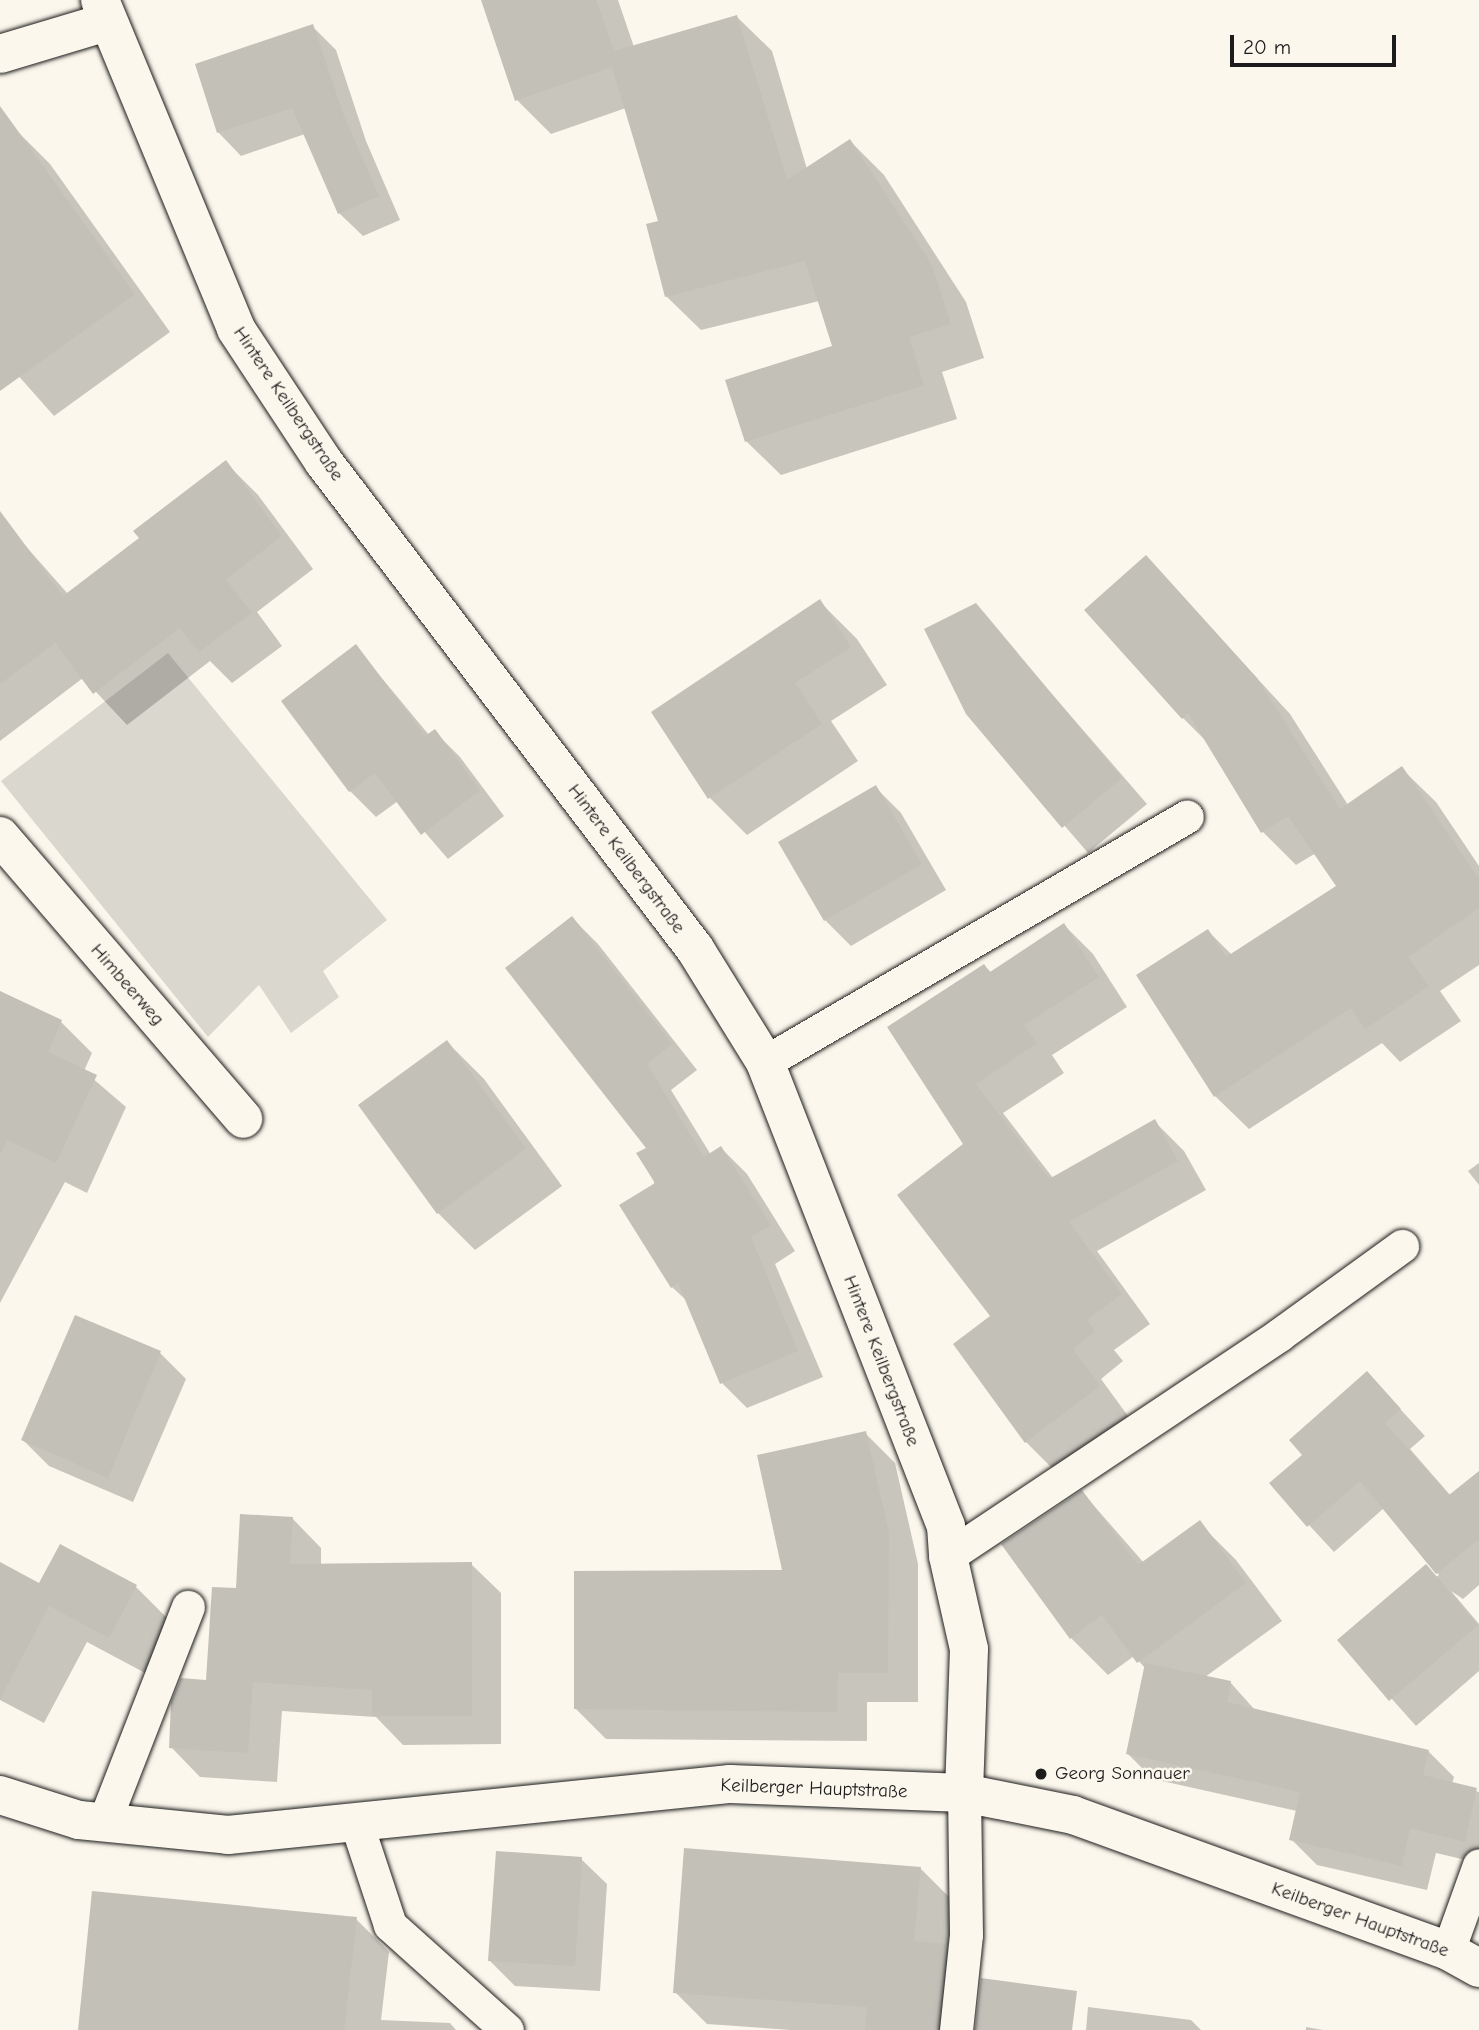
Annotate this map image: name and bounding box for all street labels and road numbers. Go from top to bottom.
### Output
street label: Hintere Keilbergstraße [228,323,348,485]
street label: Hintere Keilbergstraße [562,780,690,938]
street label: Himbeerweg [85,939,169,1031]
street label: Hintere Keilbergstraße [838,1272,924,1450]
street label: Keilberger Hauptstraße [720,1774,908,1804]
street label: Keilberger Hauptstraße [1268,1877,1452,1963]

